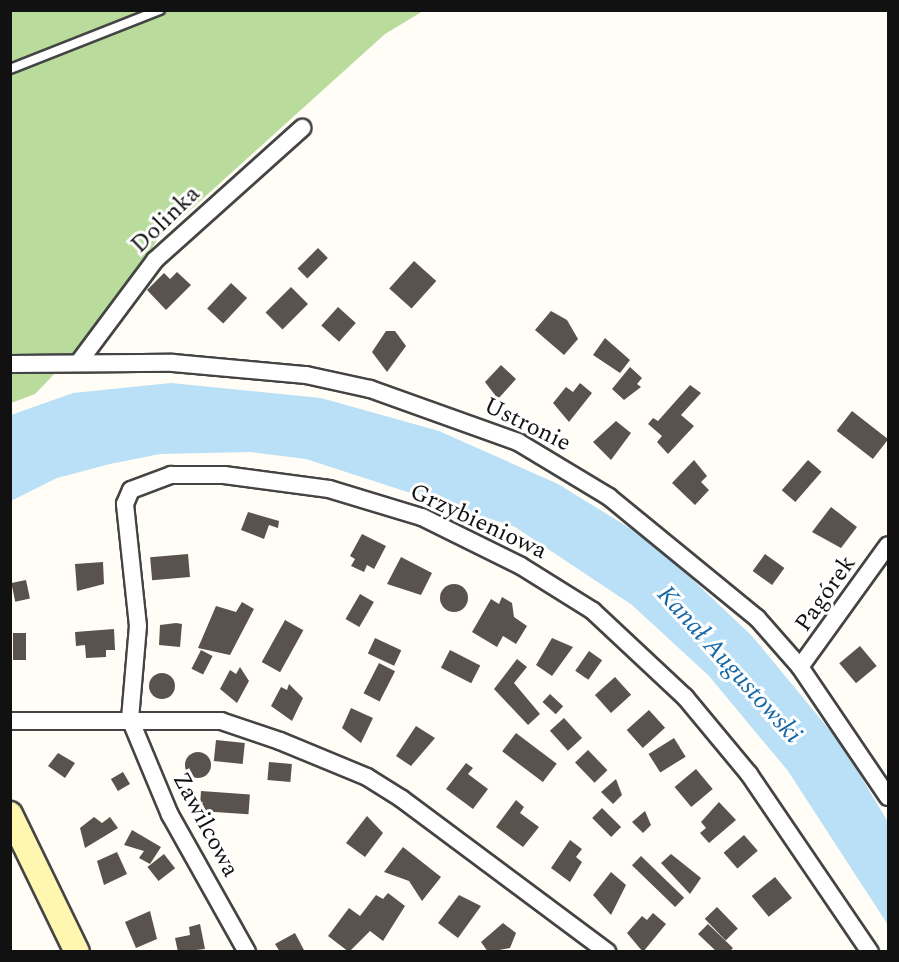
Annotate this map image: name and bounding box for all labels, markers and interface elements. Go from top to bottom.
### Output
street label: Dolinka [125,180,207,260]
street label: Ustronie [479,392,575,458]
street label: Grzybieniowa [405,478,551,566]
street label: Pagórek [789,550,863,638]
water label: Kanał Augustowski [650,580,808,750]
street label: Zawilcowa [165,768,245,882]

